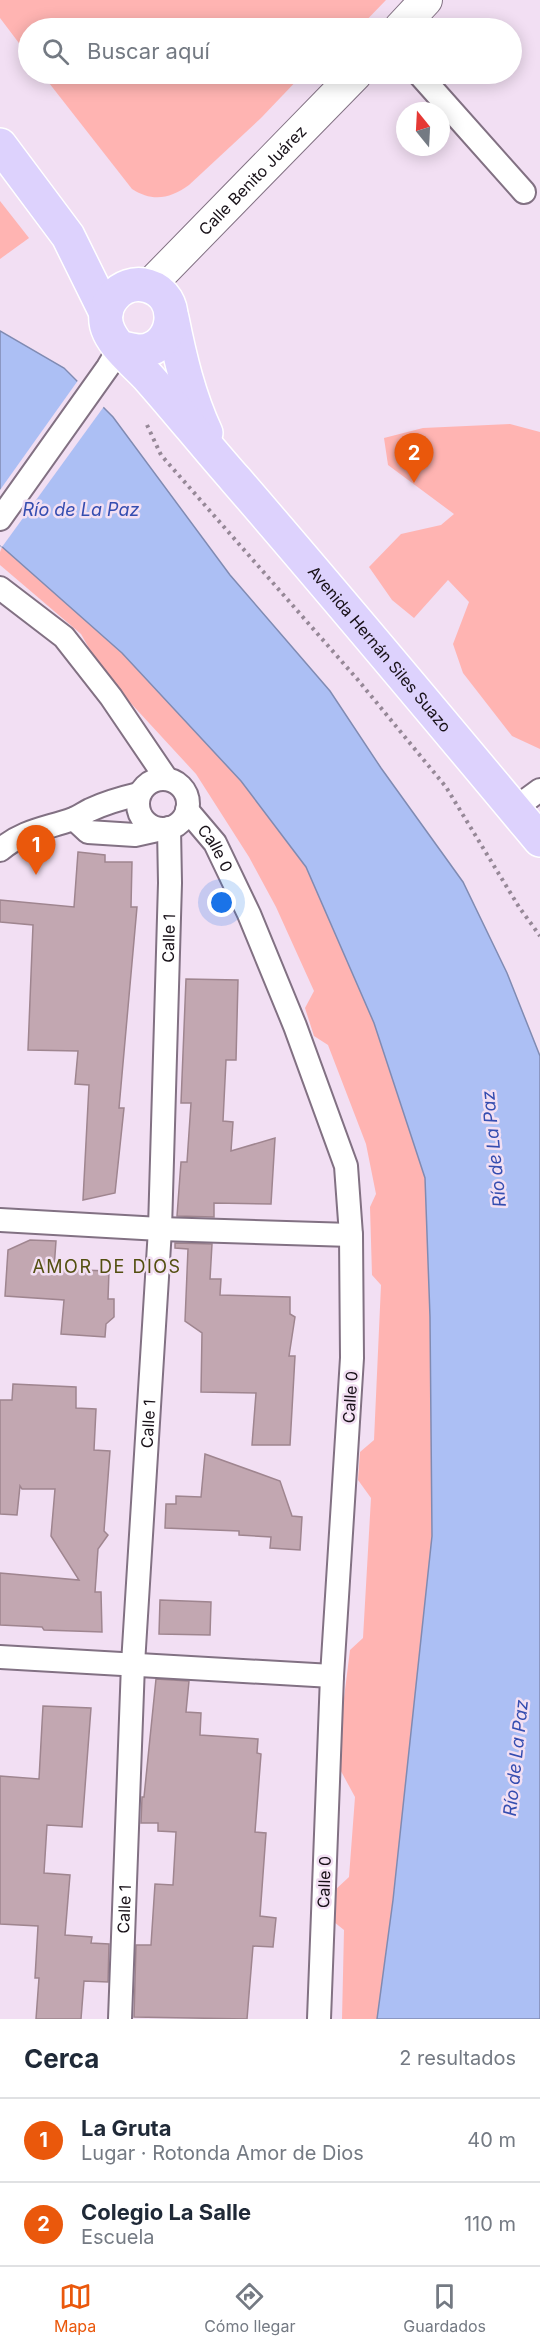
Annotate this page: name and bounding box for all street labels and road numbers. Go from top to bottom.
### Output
street label: Calle Benito Juárez [194,121,310,239]
street label: Avenida Hernán Siles Suazo [304,562,456,736]
street label: Calle 0 [193,820,237,875]
street label: Calle 1 [158,914,179,963]
street label: Calle 0 [338,1370,362,1424]
street label: Calle 1 [136,1399,159,1449]
street label: Calle 0 [313,1855,335,1909]
street label: Calle 1 [113,1884,135,1934]

